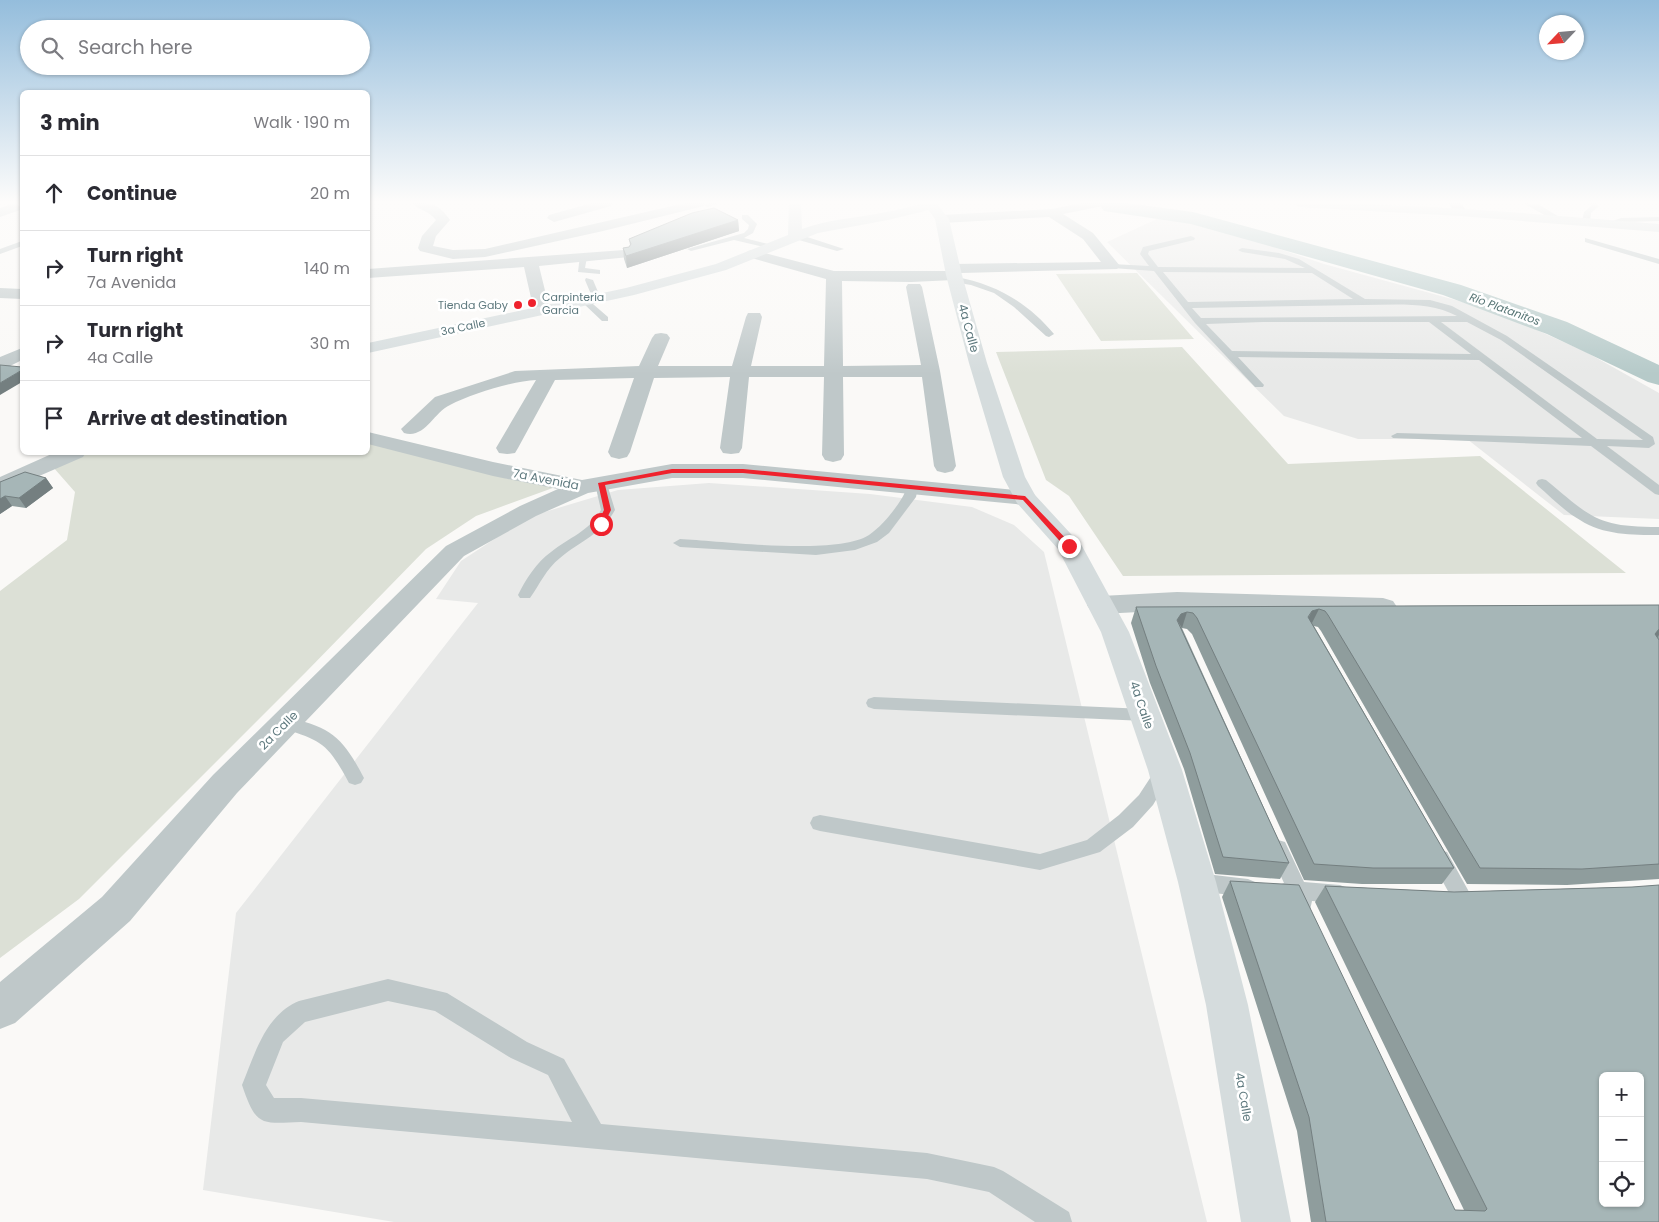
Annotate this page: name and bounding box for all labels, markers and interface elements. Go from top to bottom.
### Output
north arrow [1539,15,1584,60]
search box [20,20,370,75]
icon: search [38,34,66,62]
text: Search here [78,34,192,61]
text: 3 min [40,108,100,137]
text: Walk · 190 m [253,111,350,134]
icon: ahead [40,179,68,207]
text: Continue [87,180,177,207]
text: 20 m [310,182,350,205]
text: Turn right [87,242,183,269]
icon: right [40,254,68,282]
text: 140 m [304,257,350,280]
text: 7a Avenida [87,271,176,294]
place label: Carpinteria Garcia [542,289,604,318]
water label: Río Platanitos [1467,289,1543,329]
place label: Tienda Gaby [438,297,509,313]
marker: Carpinteria Garcia [526,297,538,309]
marker: Tienda Gaby [512,299,524,311]
street label: 4a Calle [954,302,984,354]
street label: 3a Calle [439,314,487,340]
text: Turn right [87,317,183,344]
icon: right [40,329,68,357]
text: 30 m [310,332,350,355]
text: 4a Calle [87,346,153,369]
icon: arrive [40,404,68,432]
text: Arrive at destination [87,405,288,432]
street label: 7a Avenida [511,464,581,494]
route start [590,513,613,536]
route end [1058,535,1081,558]
street label: 4a Calle [1126,679,1158,731]
street label: 2a Calle [255,707,301,753]
street label: 4a Calle [1231,1071,1257,1123]
map controls [1599,1072,1644,1207]
button: + [1599,1072,1644,1117]
button: − [1599,1117,1644,1162]
button: locate [1599,1162,1644,1207]

